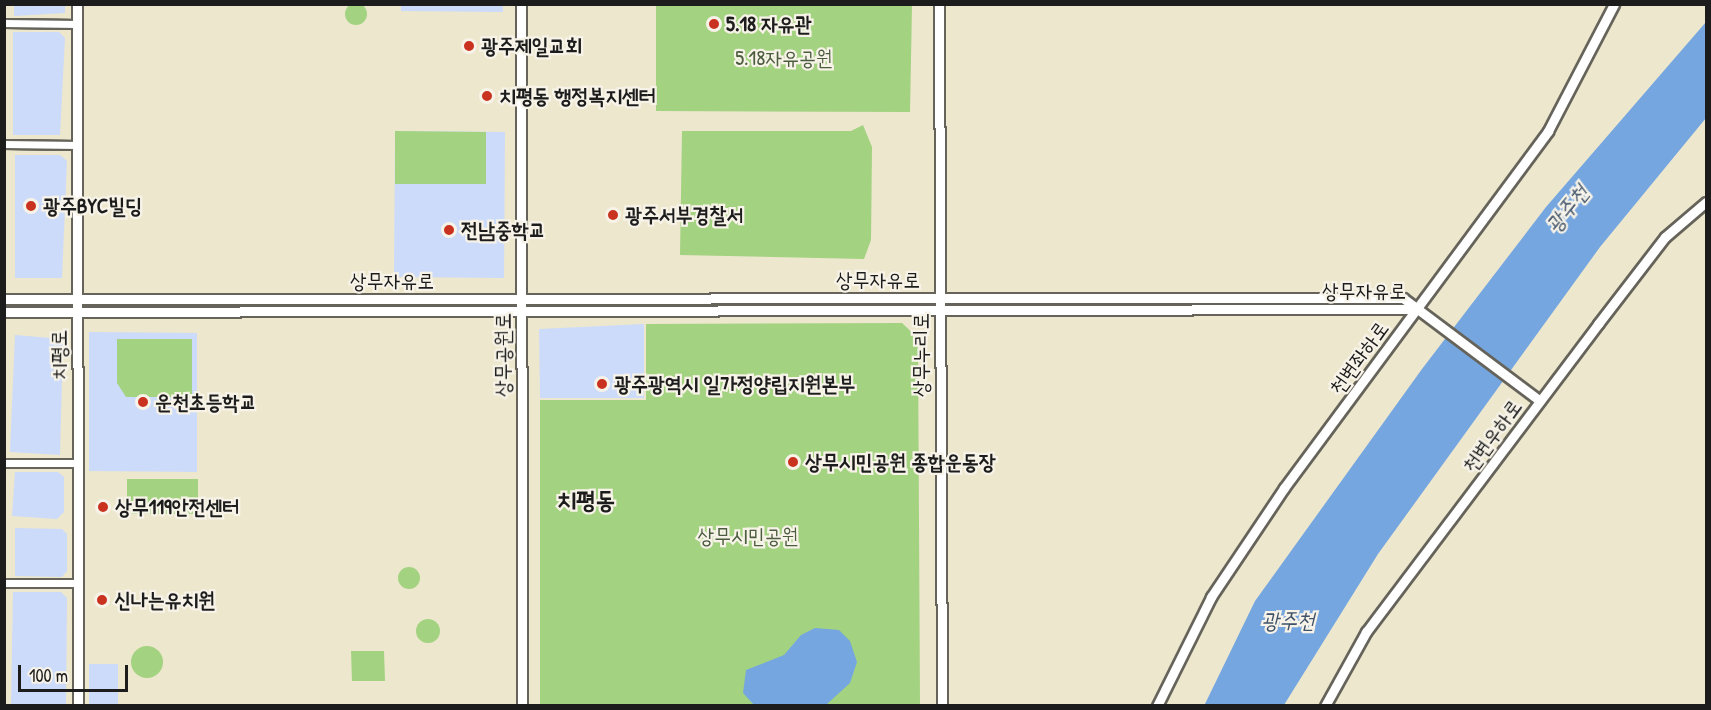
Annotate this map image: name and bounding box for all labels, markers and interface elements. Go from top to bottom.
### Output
place label: 5.18 자유관 [726,11,812,37]
marker: 5.18 자유관 [707,17,721,31]
place label: 광주제일교회 [481,33,582,59]
marker: 광주제일교회 [462,39,476,53]
park label: 5.18자유공원 [735,45,833,71]
place label: 치평동 행정복지센터 [499,83,656,109]
marker: 치평동 행정복지센터 [480,89,494,103]
water label: 광주천 [1540,180,1594,238]
place label: 광주BYC빌딩 [43,193,142,219]
marker: 광주BYC빌딩 [24,199,38,213]
place label: 광주서부경찰서 [625,202,743,228]
marker: 광주서부경찰서 [606,208,620,222]
place label: 전남중학교 [461,217,545,243]
marker: 전남중학교 [442,223,456,237]
street label: 상무자유로 [836,267,920,293]
street label: 상무자유로 [350,268,434,294]
street label: 상무자유로 [1322,278,1406,304]
street label: 상무공원로 [490,313,516,397]
street label: 상무누리로 [908,313,934,397]
street label: 천변좌하로 [1324,316,1394,400]
street label: 치평로 [46,330,72,380]
place label: 광주광역시 일가정양립지원본부 [614,371,855,397]
marker: 광주광역시 일가정양립지원본부 [595,377,609,391]
place label: 운천초등학교 [155,389,256,415]
street label: 천변우하로 [1457,394,1527,478]
marker: 운천초등학교 [136,395,150,409]
place label: 상무시민공원 종합운동장 [805,449,996,475]
marker: 상무시민공원 종합운동장 [786,455,800,469]
district label: 치평동 [557,486,615,514]
place label: 상무119안전센터 [115,494,239,520]
marker: 상무119안전센터 [96,500,110,514]
park label: 상무시민공원 [697,523,799,549]
place label: 신나는유치원 [114,587,215,613]
marker: 신나는유치원 [95,593,109,607]
water label: 광주천 [1261,608,1315,634]
scale bar [21,653,130,691]
text: 100 m [29,663,68,688]

